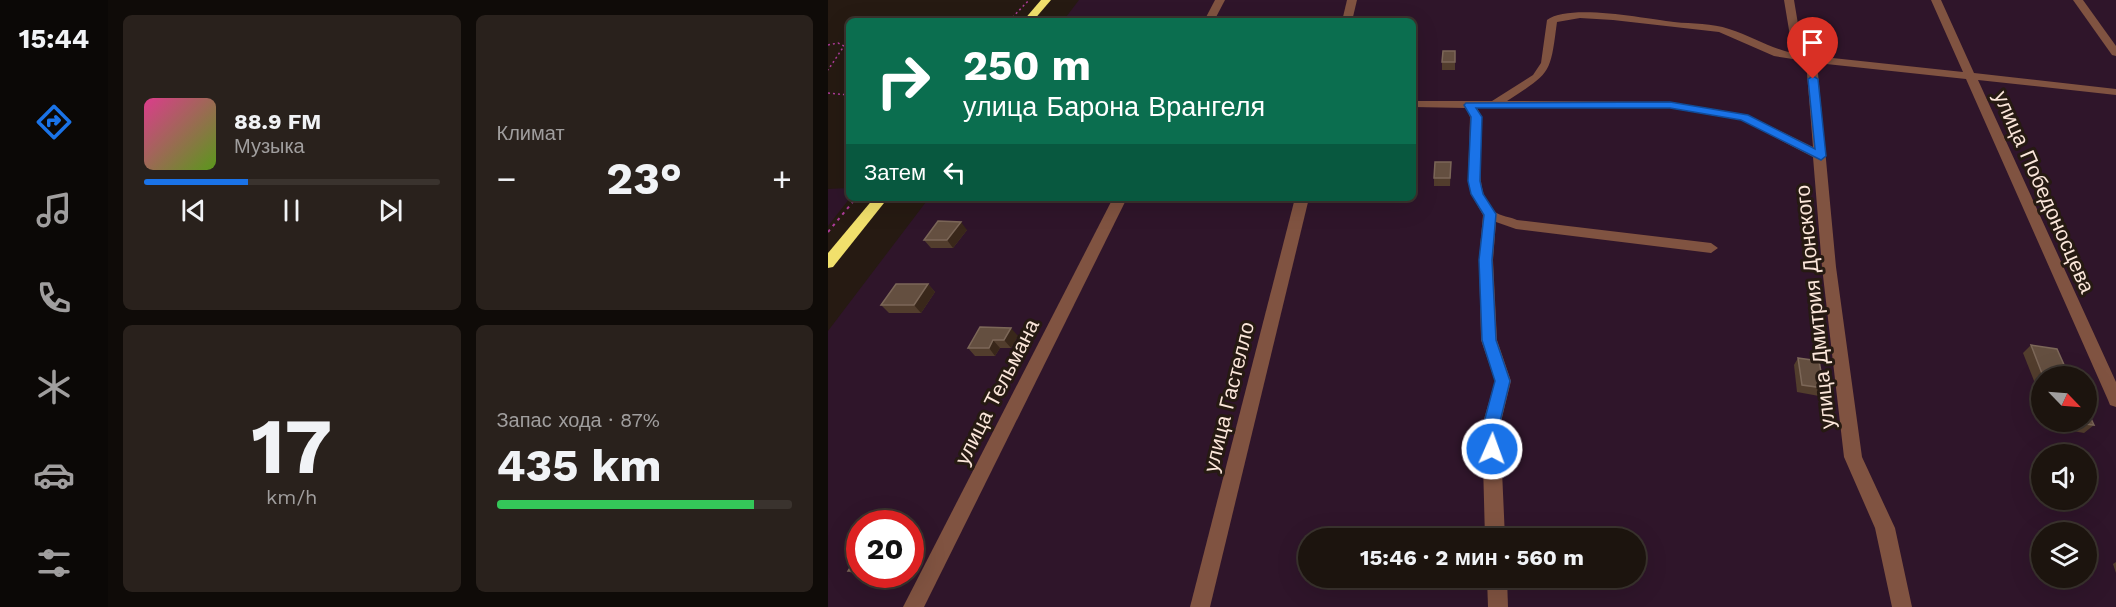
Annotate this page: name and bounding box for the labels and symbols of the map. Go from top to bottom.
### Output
pin [1787,17,1838,79]
street label: улица Победоносцева [1989,87,2100,297]
street label: улица Дмитрия Донского [1789,184,1840,430]
street label: улица Тельмана [949,314,1044,469]
street label: улица Гастелло [1198,319,1259,475]
north arrow [2031,366,2097,432]
position arrow [1460,417,1524,481]
speed limit sign: 20 [846,510,924,588]

